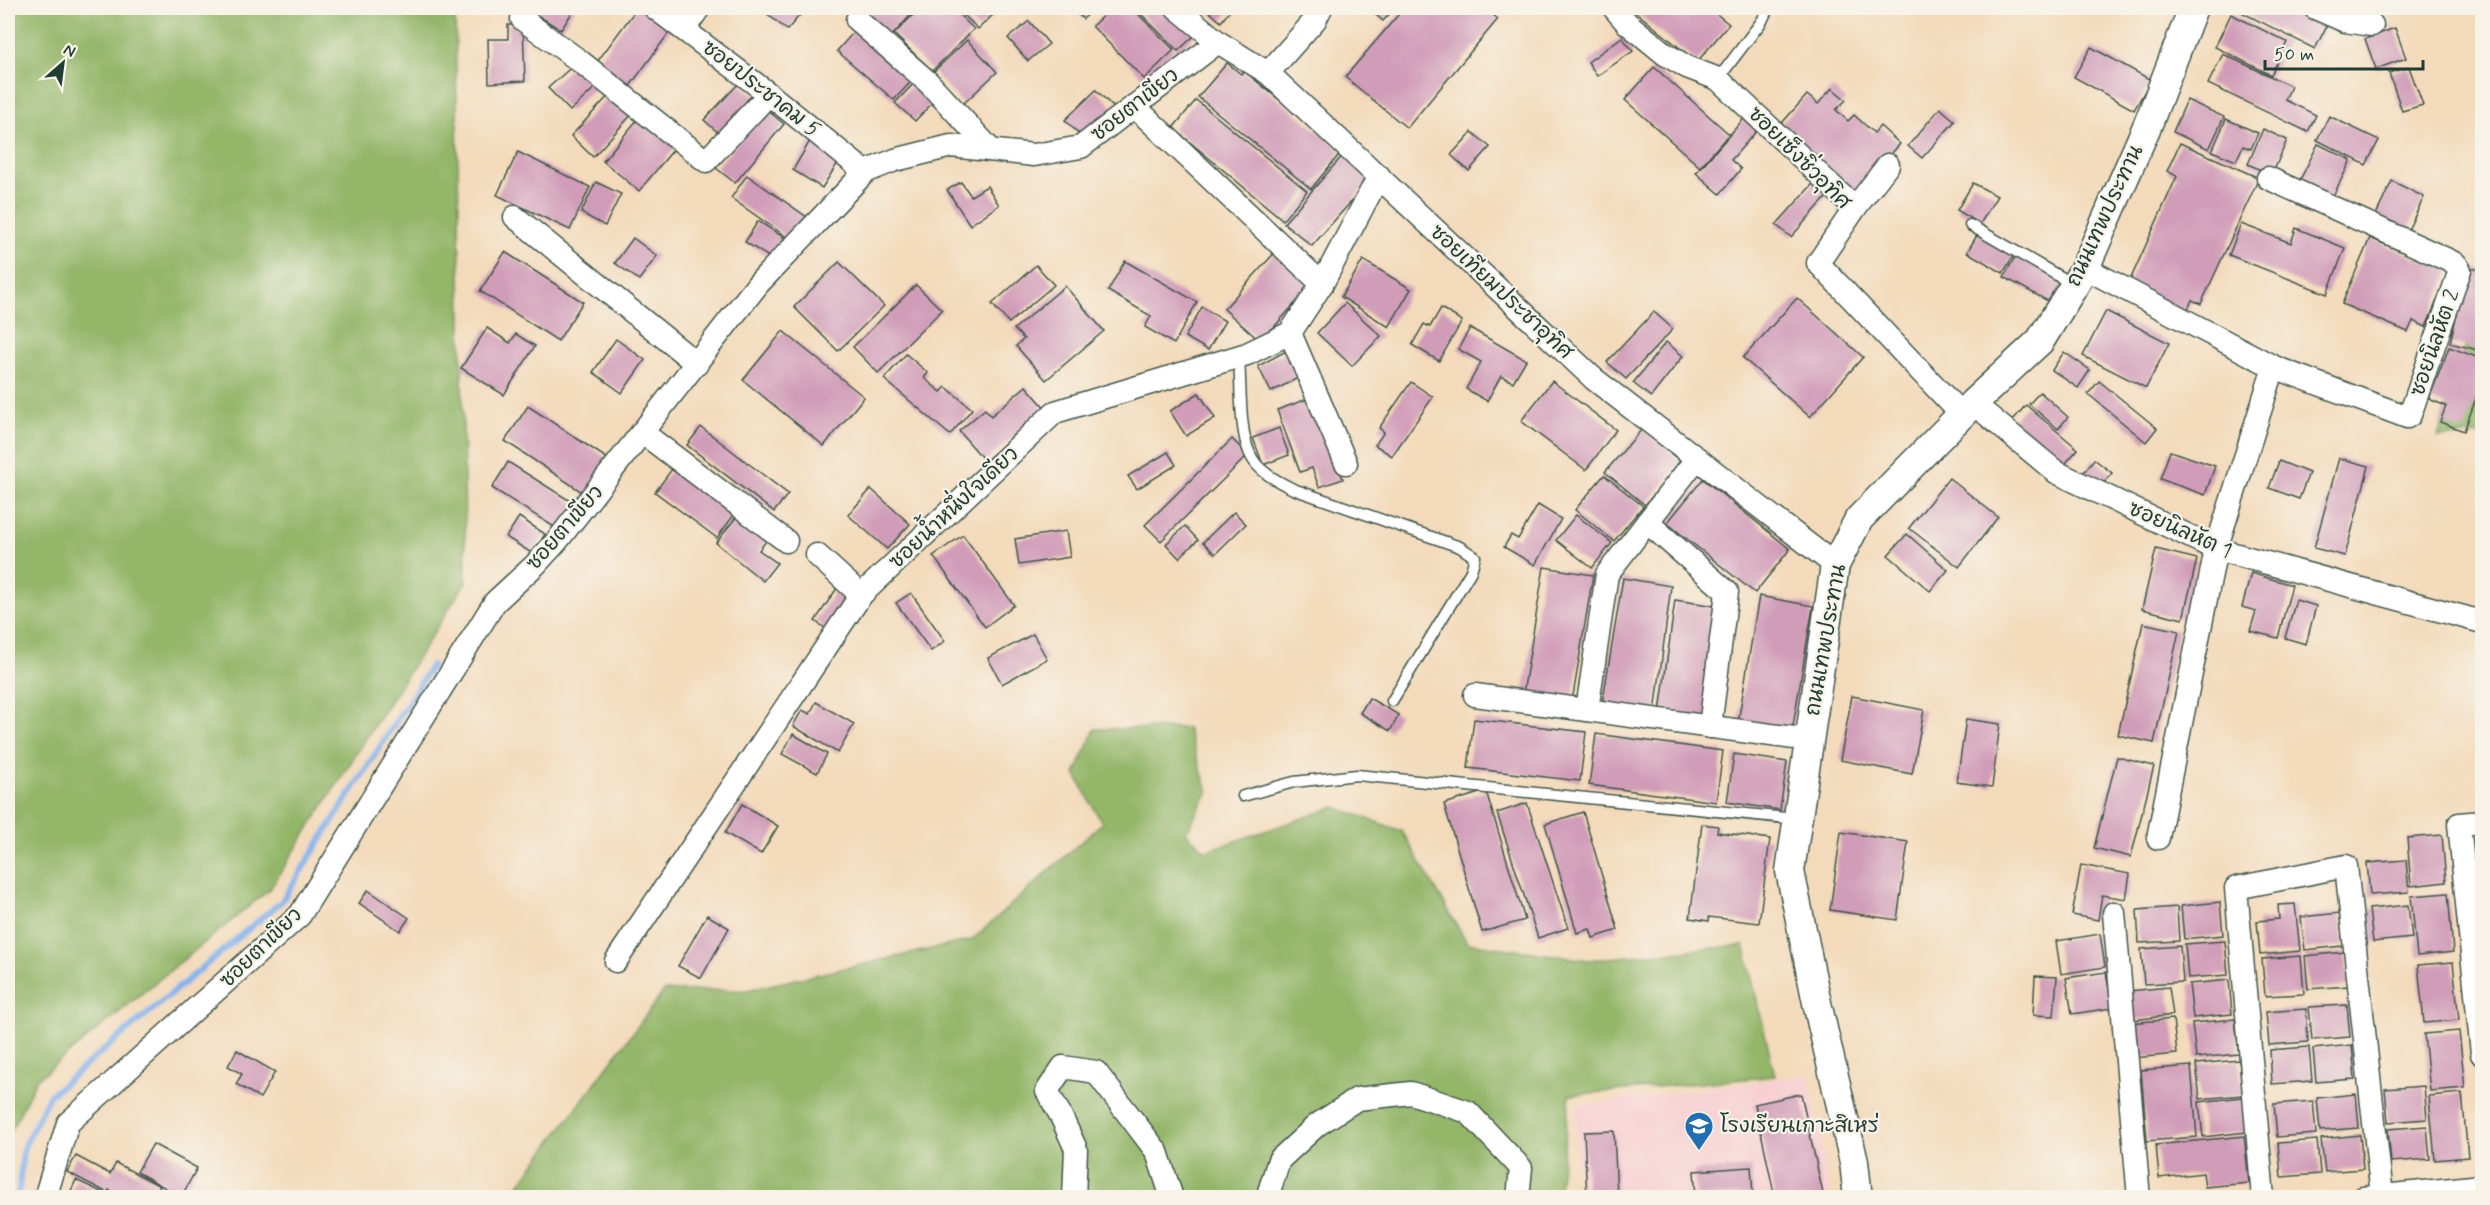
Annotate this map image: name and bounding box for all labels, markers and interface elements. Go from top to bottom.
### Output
north arrow [33,33,93,93]
scale bar [2265,33,2422,71]
street label: ซอยประชาคม 5 [696,34,826,144]
text: N [60,39,79,63]
text: 50 m [2274,43,2314,67]
street label: ซอยตาเขียว [1085,62,1185,148]
street label: ซอยเซ็งซิ่วอุทิศ [1741,98,1861,217]
street label: ถนนเทพประทาน [2060,140,2150,292]
street label: ซอยเทียมประชาอุทิศ [1423,219,1580,367]
street label: ซอยนิลหัต 2 [2404,286,2466,400]
street label: ซอยน้ำหนึ่งใจเดียว [879,436,1025,575]
street label: ซอยตาเขียว [520,479,610,577]
street label: ซอยนิลหัต 1 [2124,495,2236,565]
street label: ถนนเทพประทาน [1799,562,1853,718]
street label: ซอยตาเขียว [214,902,308,994]
school or university icon: โรงเรียนเกาะสิเหร่ [1683,1110,1715,1152]
place label: โรงเรียนเกาะสิเหร่ [1720,1112,1879,1140]

